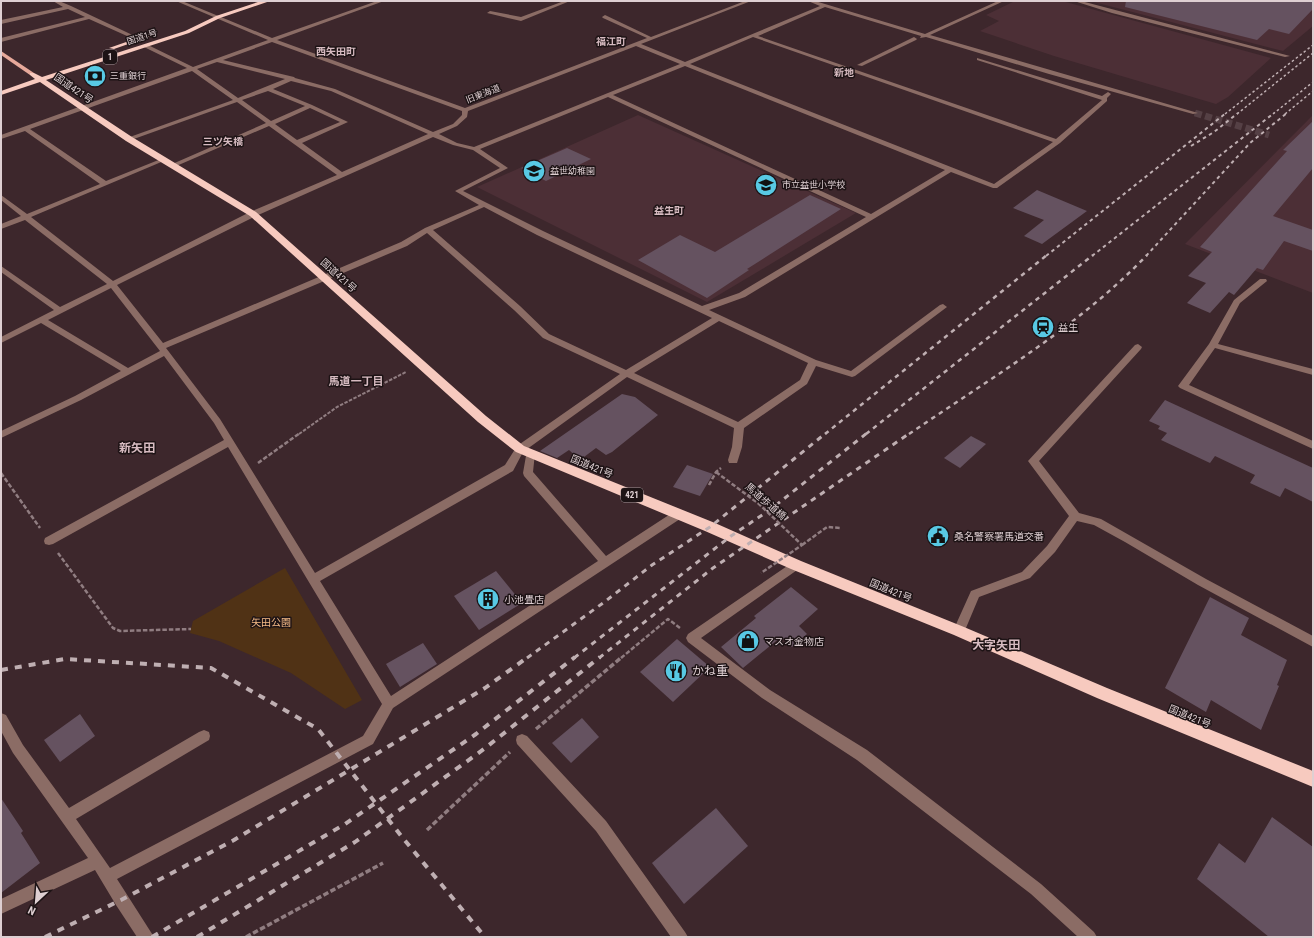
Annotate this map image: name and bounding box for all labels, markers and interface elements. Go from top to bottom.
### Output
street label: 国道1号 [125,27,159,47]
district label: 福江町 [596,36,626,47]
district label: 西矢田町 [316,46,356,57]
road number: 1 [103,50,117,64]
bank icon: 三重銀行 [82,63,108,89]
district label: 新地 [834,67,854,78]
street label: 国道421号 [52,71,95,106]
place label: 三重銀行 [110,71,146,81]
street label: 旧東海道 [464,83,502,105]
district label: 三ツ矢橋 [203,136,243,147]
school or university icon: 益世幼稚園 [521,158,547,184]
place label: 益世幼稚園 [550,166,595,176]
school or university icon: 市立益世小学校 [753,172,779,198]
place label: 市立益世小学校 [782,180,845,190]
district label: 益生町 [654,205,684,216]
street label: 国道421号 [318,256,359,294]
station icon: 益生 [1030,314,1056,340]
place label: 益生 [1058,322,1078,333]
district label: 馬道一丁目 [329,375,384,388]
district label: 新矢田 [119,441,155,455]
street label: 国道421号 [569,453,615,480]
street label: 馬道歩道橋 [743,481,788,522]
road number: 421 [621,488,643,502]
public building icon: 桑名警察署馬道交番 [925,523,951,549]
place label: 桑名警察署馬道交番 [954,531,1044,542]
street label: 国道421号 [868,577,914,604]
building icon: 小池畳店 [475,586,501,612]
place label: 小池畳店 [504,594,544,605]
park label: 矢田公園 [251,617,291,628]
shop icon: マスオ金物店 [735,628,761,654]
place label: マスオ金物店 [764,636,824,647]
district label: 大字矢田 [972,638,1020,652]
restaurant icon: かね重 [663,658,689,684]
place label: かね重 [692,664,728,678]
street label: 国道421号 [1167,703,1213,730]
north arrow [16,882,56,922]
text: N [26,903,38,918]

